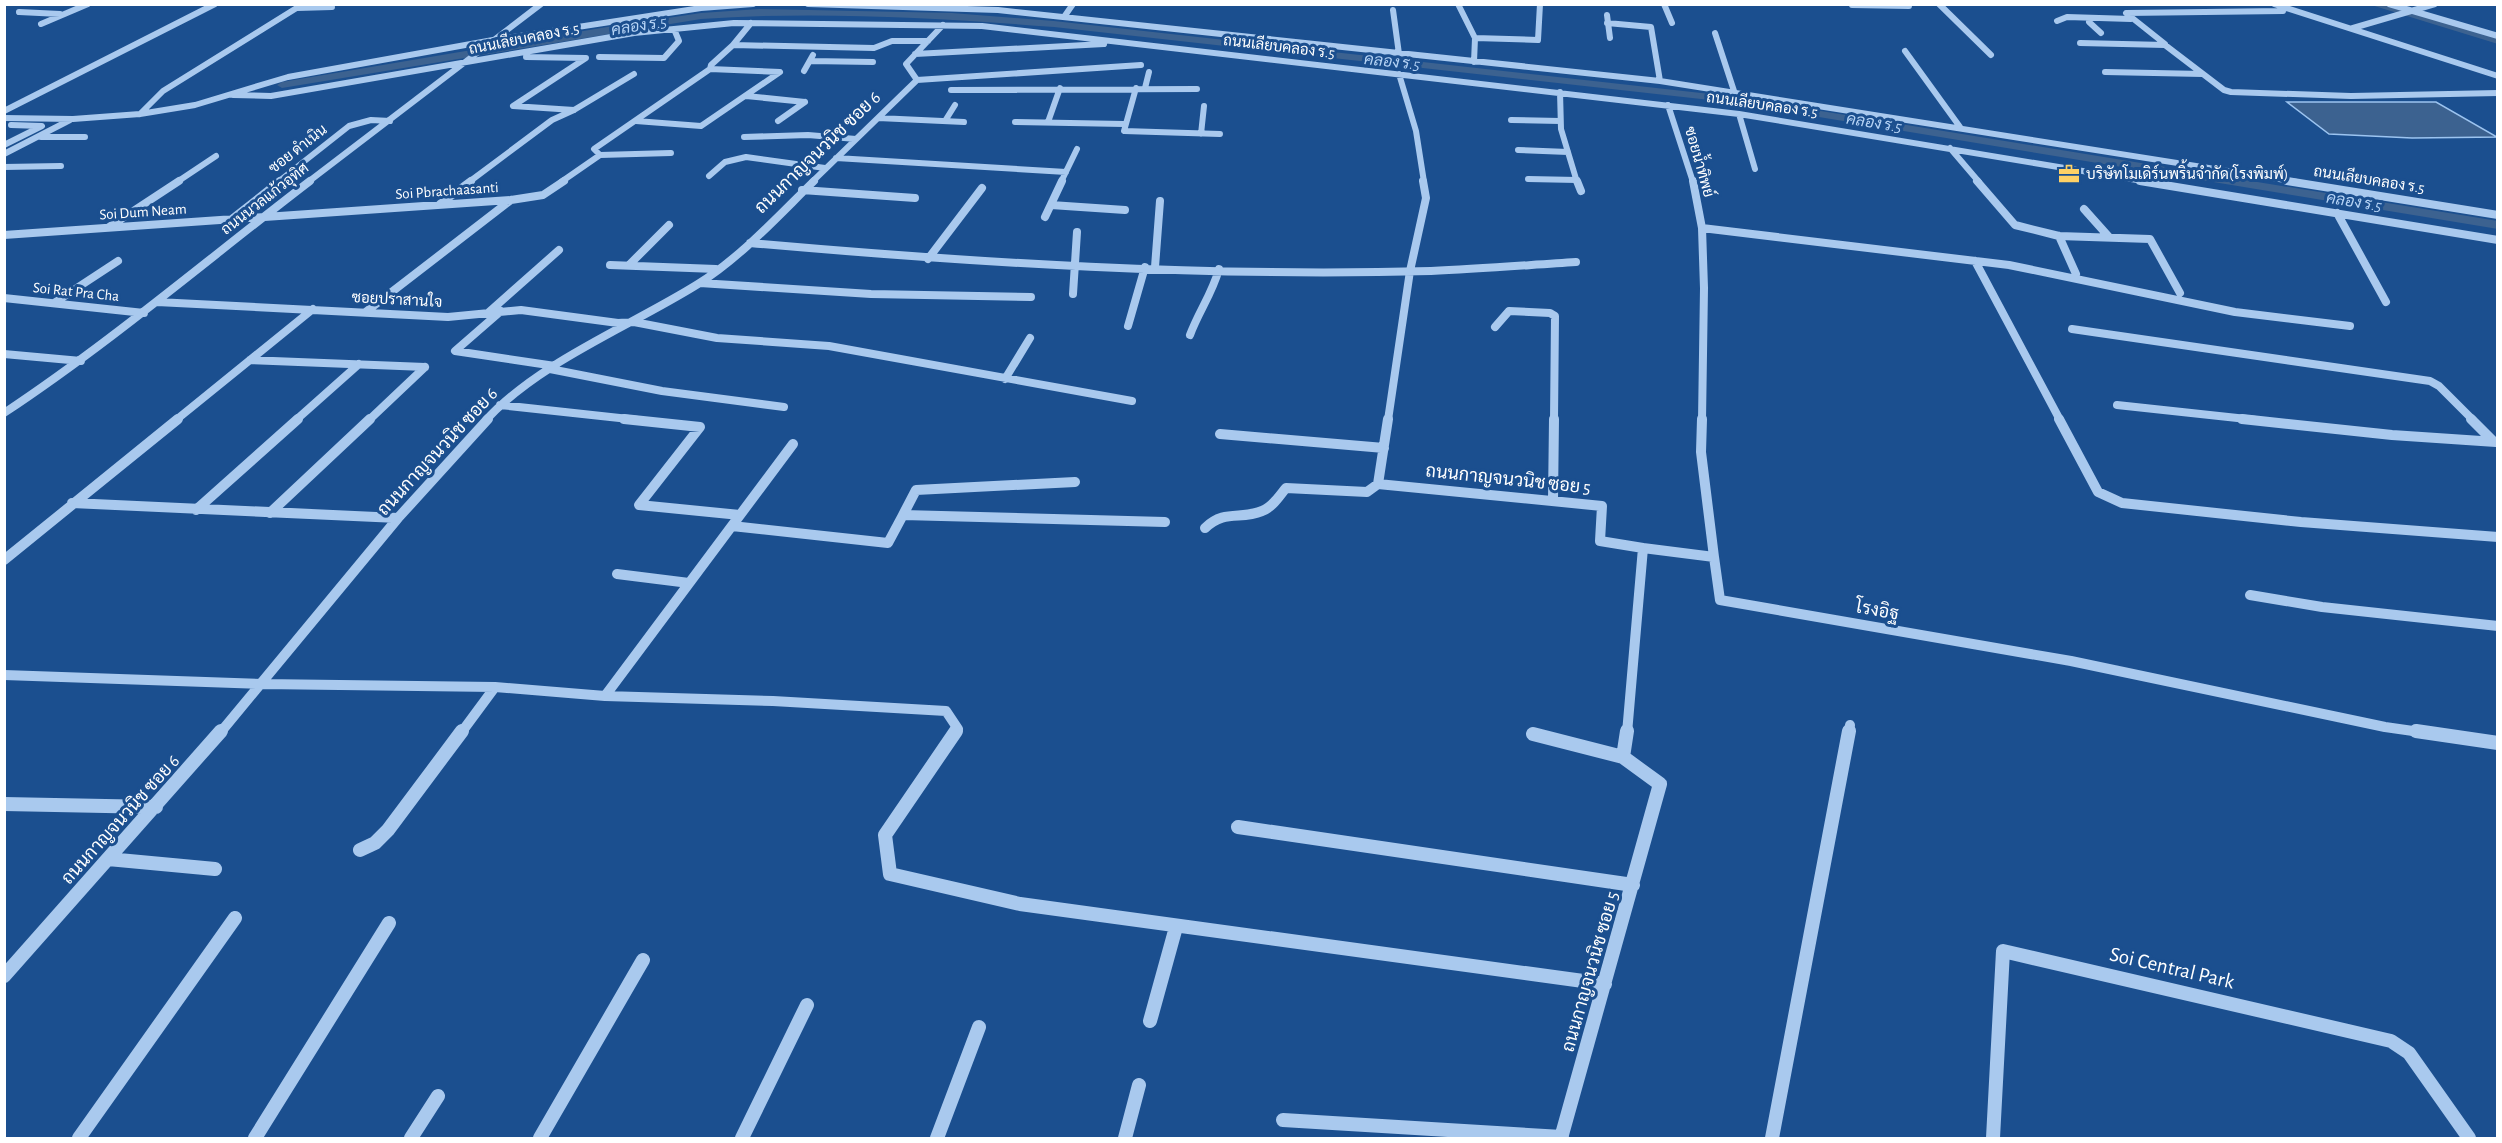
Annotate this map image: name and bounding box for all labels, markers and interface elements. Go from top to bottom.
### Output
water label: คลอง ร.5 [610,14,668,38]
street label: ถนนเลียบคลอง ร.5 [467,18,581,57]
street label: ถนนเลียบคลอง ร.5 [1222,30,1336,61]
water label: คลอง ร.5 [1363,51,1421,73]
street label: ถนนกาญจนวนิช ซอย 6 [750,86,885,218]
street label: ถนนเลียบคลอง ร.5 [1705,87,1819,120]
water label: คลอง ร.5 [1845,111,1903,135]
street label: ซอย ดำเนิน [265,120,330,176]
street label: ซอยน้ำทิพย์ [1682,123,1722,199]
street label: ถนนนวลแก้วอุทิศ [217,158,313,240]
place label: บริษัทโมเดิร์นพริ้นจำกัด(โรงพิมพ์) [2086,159,2288,182]
street label: ถนนเลียบคลอง ร.5 [2312,161,2426,196]
office icon: บริษัทโมเดิร์นพริ้นจำกัด(โรงพิมพ์) [2057,162,2081,186]
street label: Soi Pbrachaasanti [395,180,499,202]
water label: คลอง ร.5 [2325,190,2383,214]
street label: Soi Dum Neam [99,201,187,223]
street label: Soi Rat Pra Cha [32,280,120,304]
street label: ซอยปราสานใจ [351,287,443,310]
street label: ถนนกาญจนวนิช ซอย 6 [372,383,502,520]
street label: ถนนกาญจนวนิช ซอย 5 [1424,459,1592,499]
street label: โรงอิฐ [1852,593,1901,626]
street label: ถนนกาญจนวนิช ซอย 6 [56,750,184,889]
street label: ถนนกาญจนวนิช ซอย 5 [1557,889,1623,1054]
street label: Soi Central Park [2108,943,2237,993]

